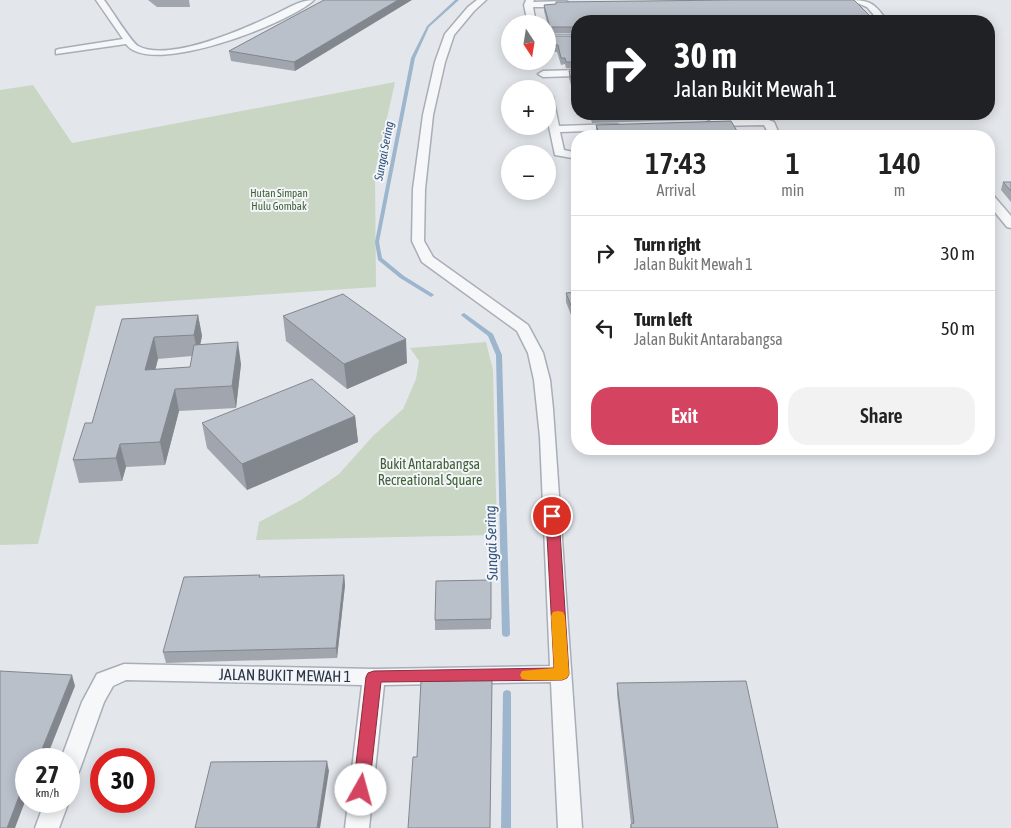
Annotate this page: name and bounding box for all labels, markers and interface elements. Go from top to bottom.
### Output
north arrow [501,15,556,70]
map controls [501,15,556,200]
icon: right [591,35,656,100]
text: 30 m [674,35,737,75]
text: Jalan Bukit Mewah 1 [674,76,837,102]
button: + [501,80,556,135]
water label: Sungai Sering [371,120,397,183]
button: − [501,145,556,200]
text: 17:43 [645,146,707,180]
text: 1 [786,146,800,180]
text: 140 [878,146,921,180]
text: Arrival [657,181,696,199]
text: min [781,181,804,199]
text: m [894,181,905,199]
park label: Hutan Simpan Hulu Gombak [250,187,308,212]
text: Turn right [634,233,701,255]
icon: right [591,239,619,267]
text: 30 m [941,242,975,264]
text: Jalan Bukit Mewah 1 [634,255,753,273]
text: Turn left [634,308,692,330]
icon: left [591,314,619,342]
text: 50 m [941,317,975,339]
text: Jalan Bukit Antarabangsa [634,330,783,348]
button: Exit [591,387,778,445]
button: Share [788,387,975,445]
park label: Bukit Antarabangsa Recreational Square [378,456,482,488]
pin [531,495,573,537]
icon: arrive [538,502,566,530]
water label: Sungai Sering [481,505,501,582]
street label: JALAN BUKIT MEWAH 1 [219,665,351,685]
speed limit sign: 30 [90,748,155,813]
text: 27 [36,760,59,788]
position arrow [334,763,386,815]
text: km/h [36,786,59,800]

